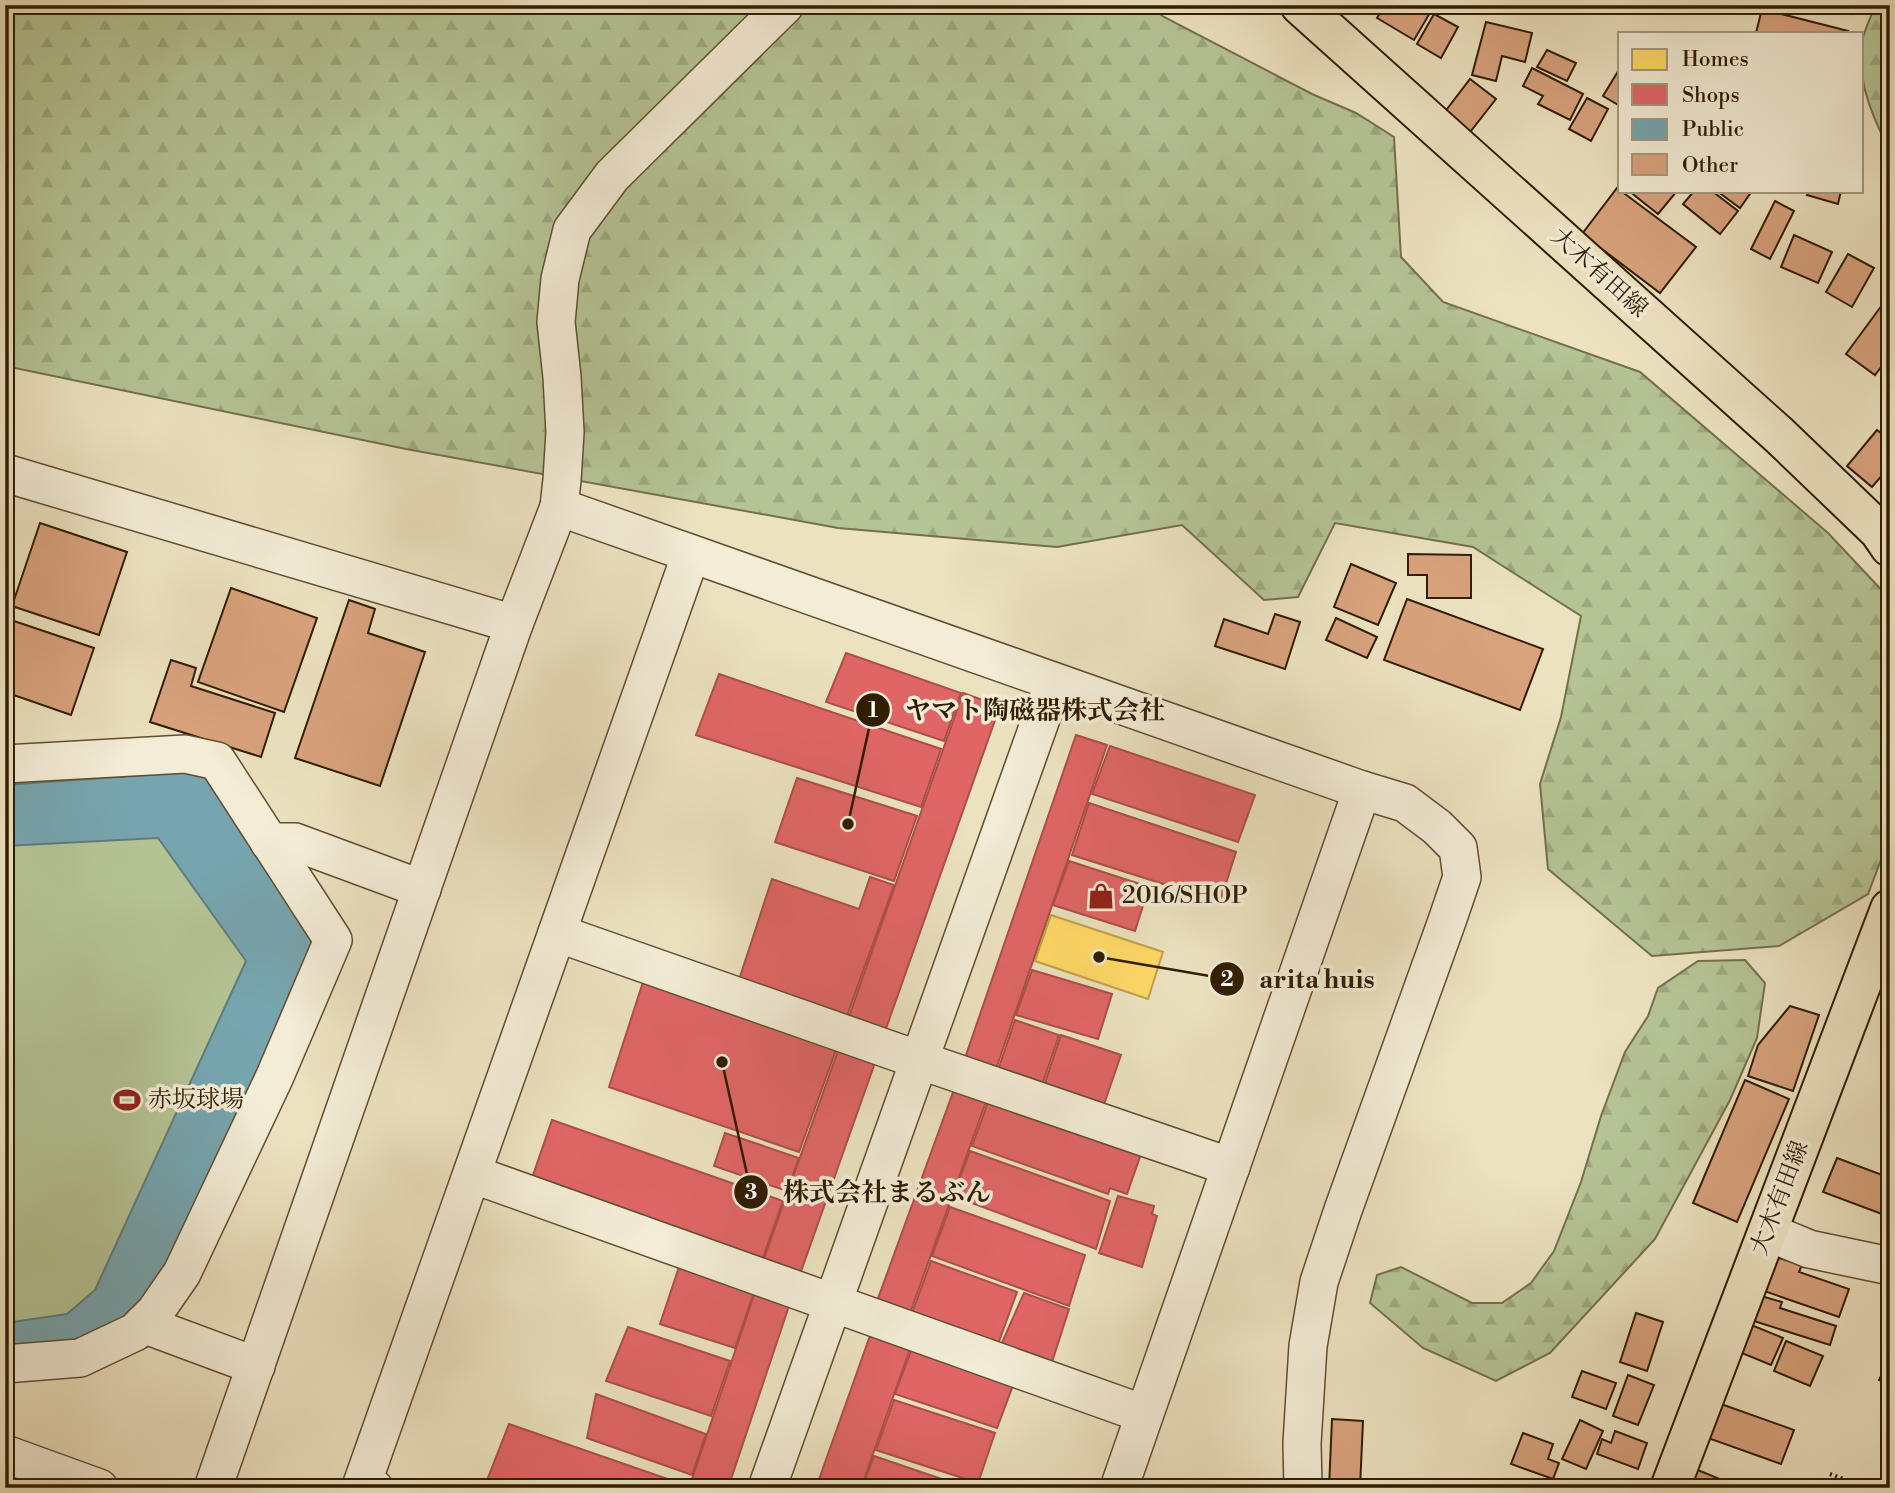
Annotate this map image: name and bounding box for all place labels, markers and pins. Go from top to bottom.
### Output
callout: ヤマト陶磁器株式会社 [856,686,1179,733]
shop icon: 2016/SHOP [1086,881,1116,911]
place label: 2016/SHOP [1122,881,1248,911]
callout: arita huis [1210,955,1388,1002]
sports icon: 赤坂球場 [112,1085,142,1115]
place label: 赤坂球場 [148,1085,244,1115]
callout: 株式会社まるぶん [734,1169,1005,1216]

